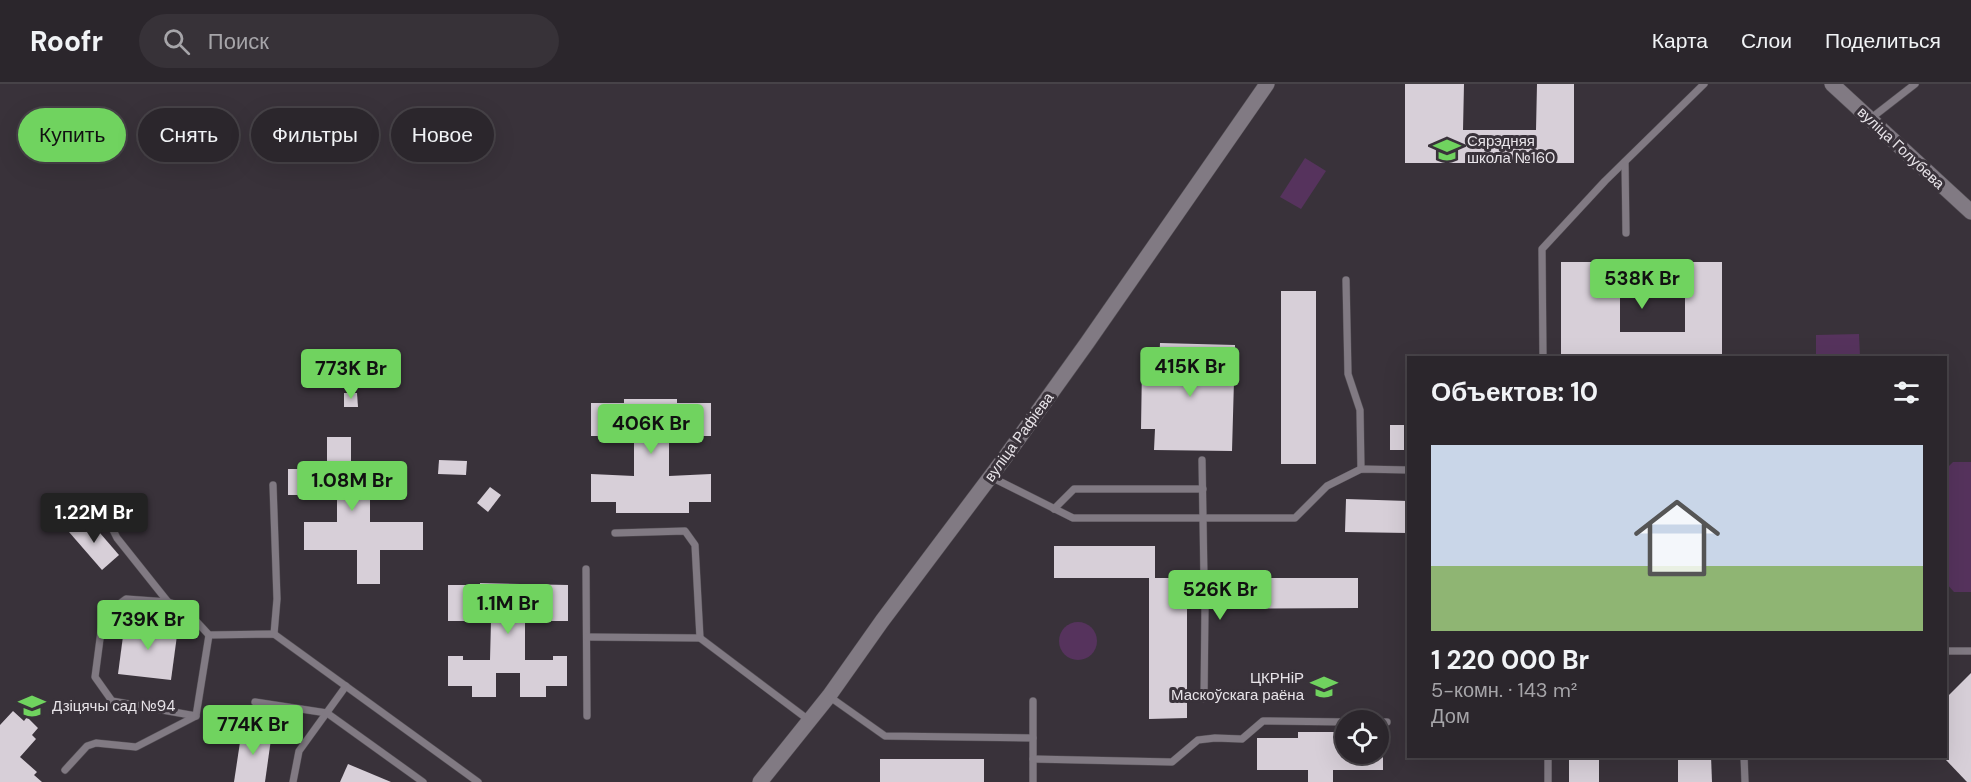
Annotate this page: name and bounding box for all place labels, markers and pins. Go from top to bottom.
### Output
place label: Сярэдняя школа №160 [1467,131,1555,168]
school or university icon: Сярэдняя школа №160 [1432,135,1462,165]
pin: 538K Br [1587,259,1697,310]
pin: 415K Br [1135,347,1245,398]
pin: 773K Br [296,349,406,400]
pin: 406K Br [596,404,706,455]
pin: 1.08M Br [290,461,414,512]
pin: 1.22M Br [32,493,156,544]
pin: 526K Br [1165,570,1275,621]
pin: 1.1M Br [453,584,563,635]
pin: 739K Br [93,600,203,651]
place label: ЦКРНіР Маскоўскага раёна [1171,668,1305,705]
school or university icon: ЦКРНіР Маскоўскага раёна [1309,672,1339,702]
school or university icon: Дзіцячы сад №94 [17,691,47,721]
place label: Дзіцячы сад №94 [52,696,175,716]
pin: 774K Br [198,705,308,756]

